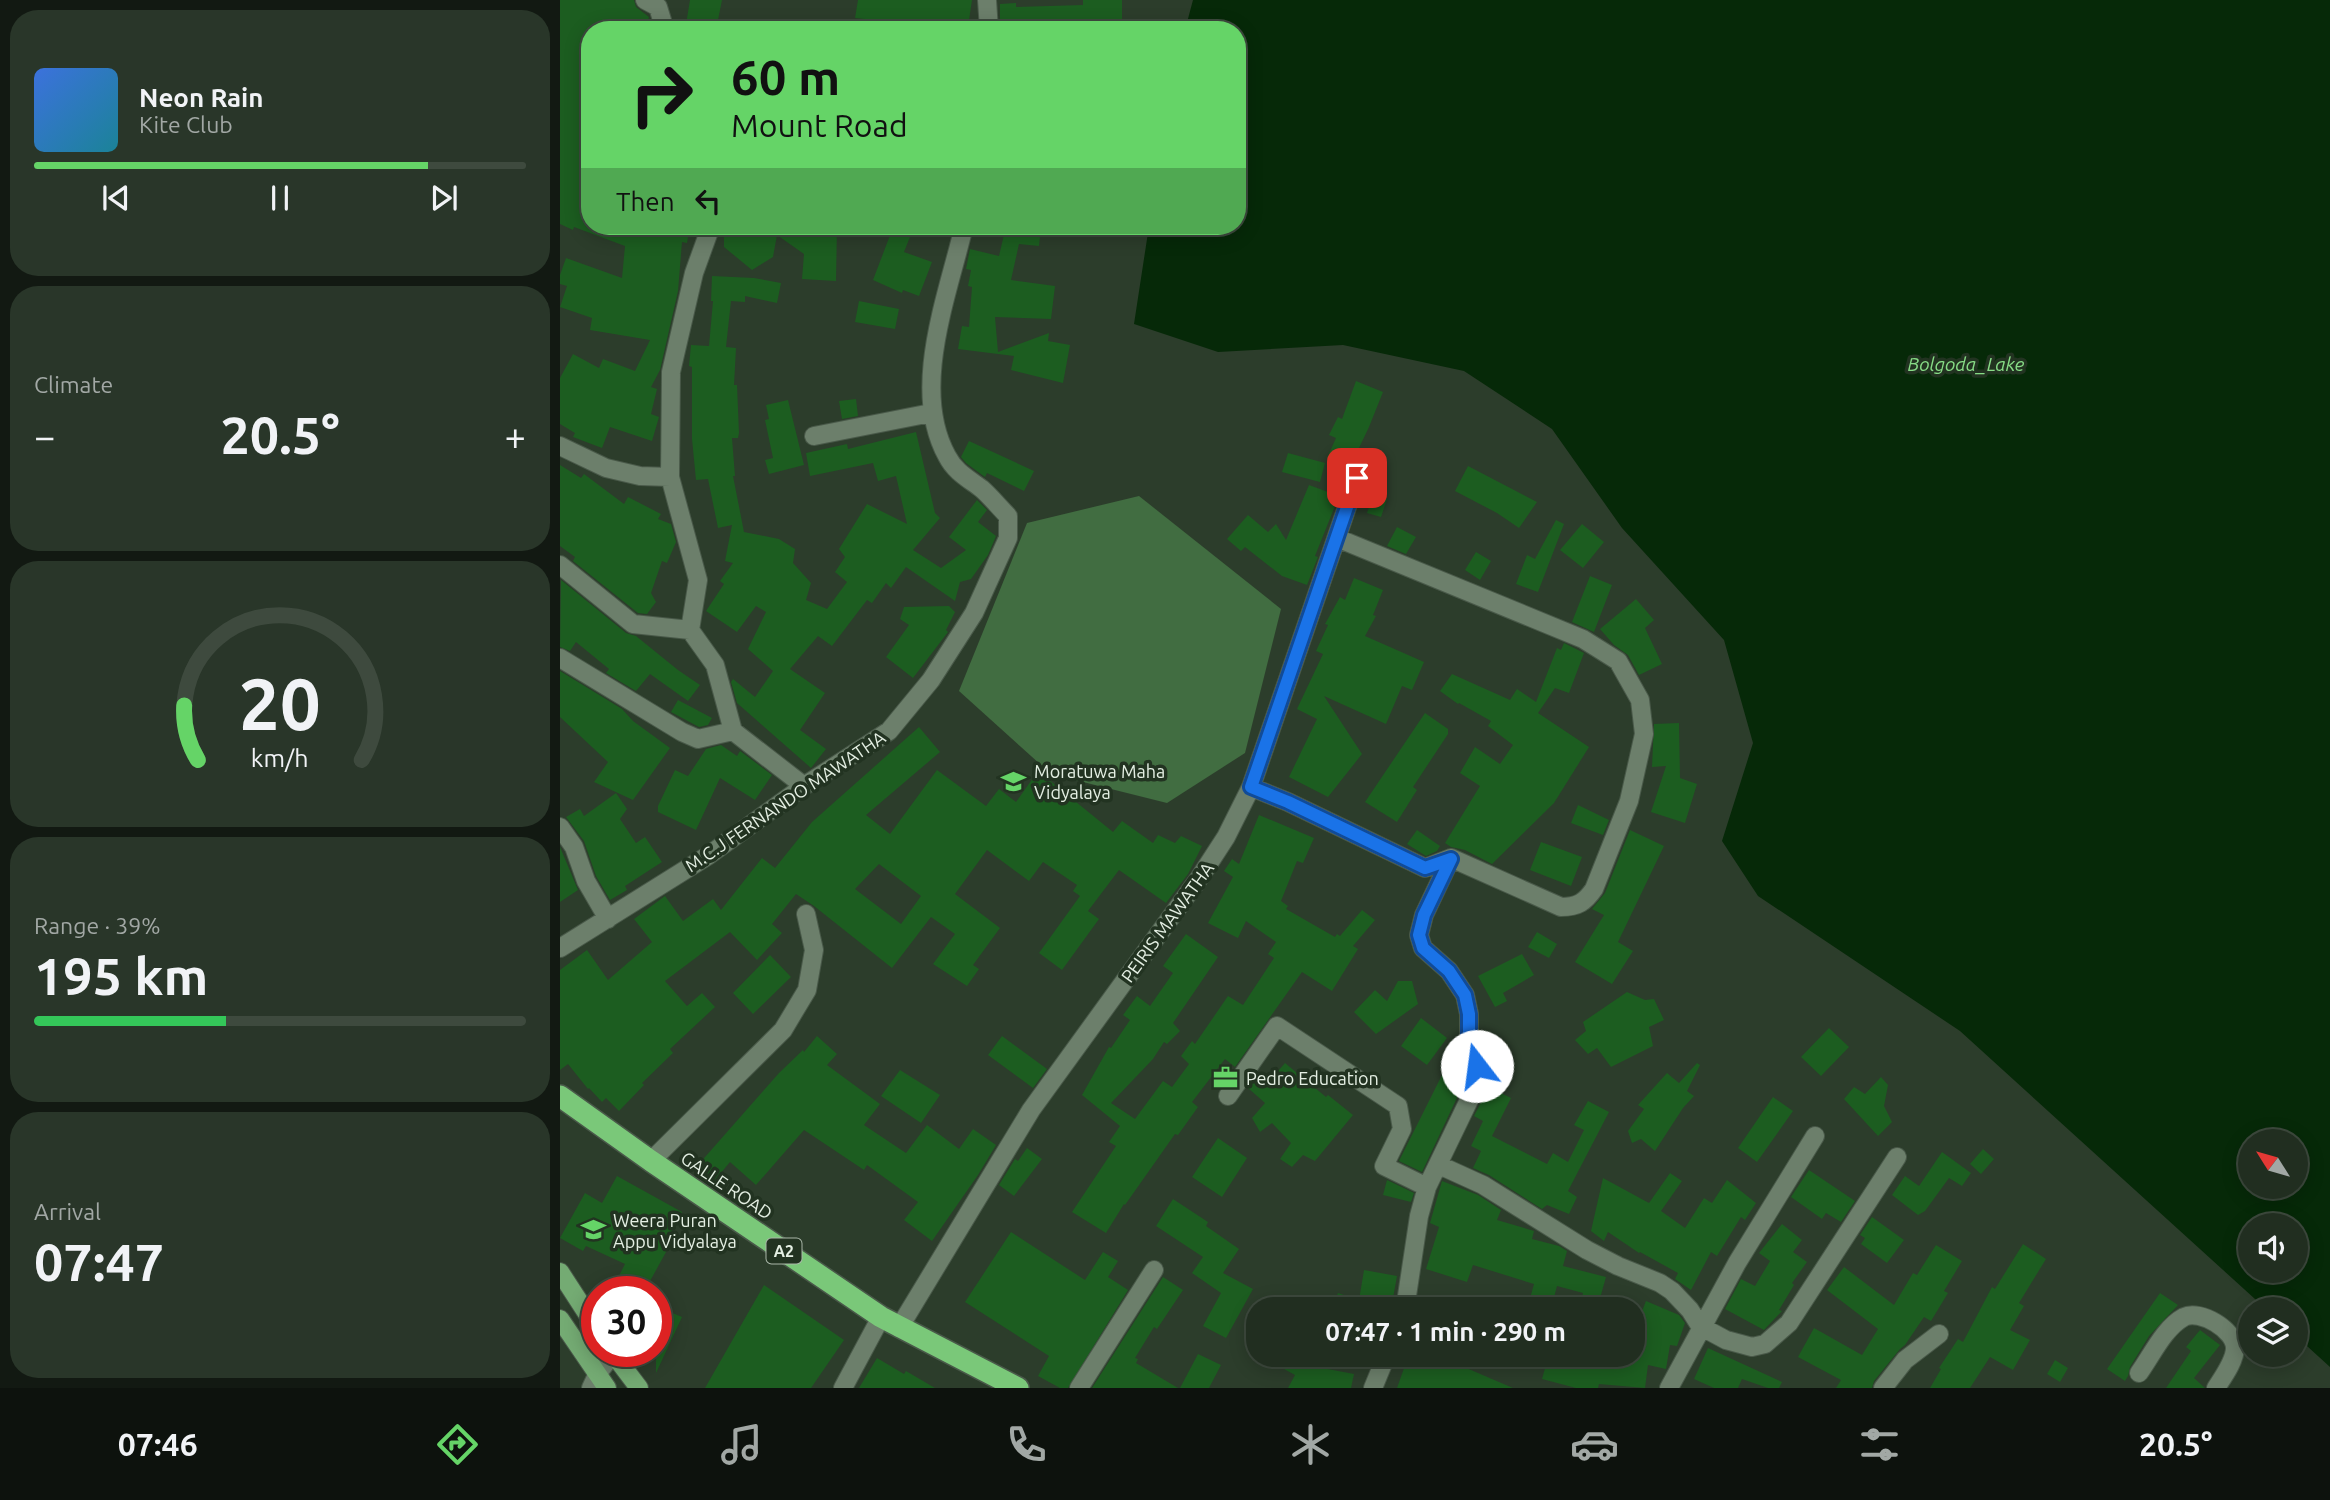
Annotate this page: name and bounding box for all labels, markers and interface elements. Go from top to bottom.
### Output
icon: right [616,49,707,140]
text: 60 m [731,49,840,104]
text: Neon Rain [139,83,264,112]
text: Mount Road [731,107,908,143]
text: Kite Club [139,112,233,137]
icon: previous [97,179,135,217]
icon: pause [261,179,299,217]
icon: next [425,179,463,217]
icon: left [689,182,727,220]
text: Then [616,187,675,216]
water label: Bolgoda_Lake [1908,353,2025,375]
text: Climate [34,372,113,397]
text: 20.5° [220,406,340,464]
text: − [34,415,55,457]
text: + [505,415,526,457]
pin [1327,448,1387,508]
icon: arrive [1338,459,1376,497]
text: 20 [239,662,321,744]
street label: M.C.J FERNANDO MAWATHA [681,726,889,875]
text: km/h [251,744,309,772]
place label: Moratuwa Maha Vidyalaya [1034,761,1165,802]
school or university icon: Moratuwa Maha Vidyalaya [1000,767,1028,795]
street label: PEIRIS MAWATHA [1117,858,1217,986]
text: Range · 39% [34,913,161,938]
text: 195 km [34,947,208,1005]
position arrow [1440,1029,1514,1103]
office icon: Pedro Education [1212,1064,1240,1092]
place label: Pedro Education [1246,1068,1379,1088]
north arrow [2238,1129,2308,1199]
map controls [2238,1129,2308,1367]
street label: GALLE ROAD [678,1147,776,1223]
text: Arrival [34,1199,101,1224]
place label: Weera Puran Appu Vidyalaya [613,1210,737,1251]
button: sound [2238,1213,2308,1283]
school or university icon: Weera Puran Appu Vidyalaya [579,1216,607,1244]
text: 07:47 [34,1233,164,1291]
road number: A2 [766,1238,802,1264]
speed limit sign: 30 [581,1276,672,1367]
button: layers [2238,1297,2308,1367]
text: 07:47 · 1 min · 290 m [1325,1317,1566,1346]
icon: directions [433,1420,482,1469]
icon: music [717,1420,766,1469]
icon: phone [1002,1420,1051,1469]
icon: climate [1286,1420,1335,1469]
icon: car [1570,1420,1619,1469]
icon: filters [1855,1420,1904,1469]
text: 07:46 [118,1426,198,1462]
text: 20.5° [2139,1426,2212,1462]

